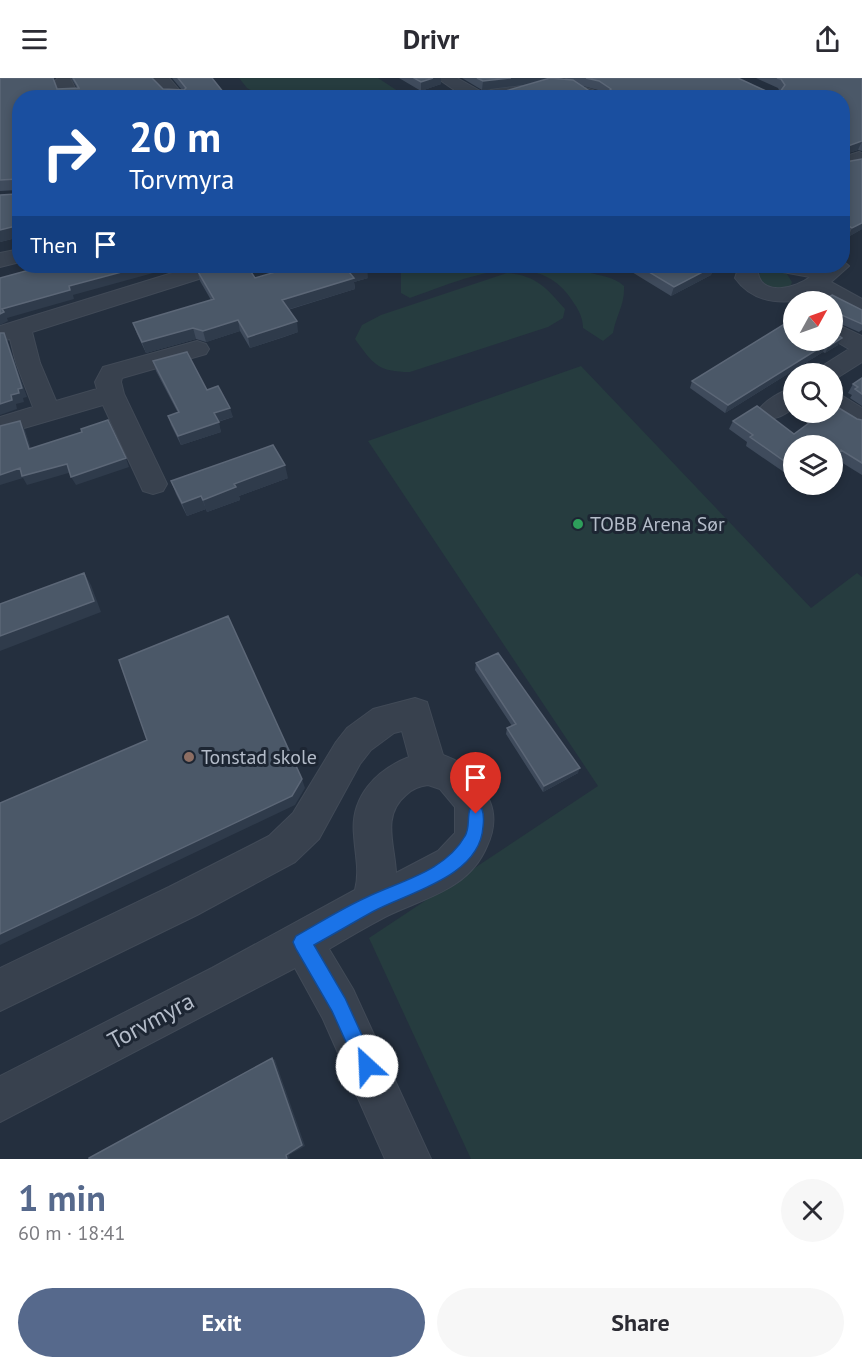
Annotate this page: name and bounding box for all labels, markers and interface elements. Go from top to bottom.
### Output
text: Drivr [403,22,459,56]
icon: menu [18,23,51,56]
icon: share [811,23,844,56]
text: 20 m [129,109,221,164]
icon: right [30,114,108,192]
text: Torvmyra [129,162,234,196]
icon: arrive [89,228,122,261]
text: Then [30,231,77,259]
north arrow [783,291,843,351]
map controls [783,291,843,495]
button: search [783,363,843,423]
button: layers [783,435,843,495]
place label: TOBB Arena Sør [590,511,725,537]
marker: TOBB Arena Sør [571,517,585,531]
place label: Tonstad skole [201,744,317,770]
marker: Tonstad skole [182,750,196,764]
pin [450,752,501,814]
icon: arrive [459,761,492,794]
street label: Torvmyra [102,985,199,1056]
position arrow [335,1034,399,1098]
text: 1 min [18,1174,106,1221]
button: close [781,1179,844,1242]
text: 60 m · 18:41 [18,1220,125,1246]
button: Exit [18,1288,425,1357]
button: Share [437,1288,844,1357]

